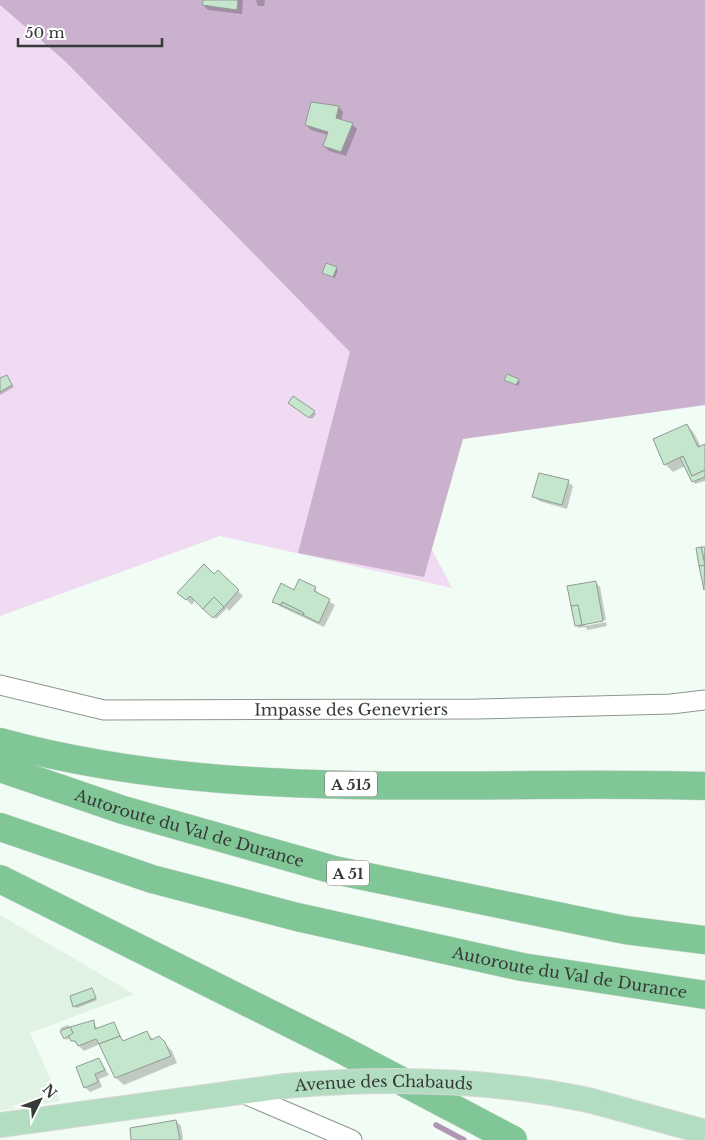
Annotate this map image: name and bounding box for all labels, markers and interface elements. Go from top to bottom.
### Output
scale bar [18,15,161,47]
text: 50 m [25,23,65,42]
street label: Impasse des Genevriers [254,699,448,720]
road number: A 515 [325,772,377,796]
street label: Autoroute du Val de Durance [72,784,307,871]
road number: A 51 [327,860,369,886]
street label: Autoroute du Val de Durance [450,942,688,1002]
street label: Avenue des Chabauds [293,1071,474,1095]
north arrow [15,1075,65,1125]
text: N [39,1080,61,1102]

